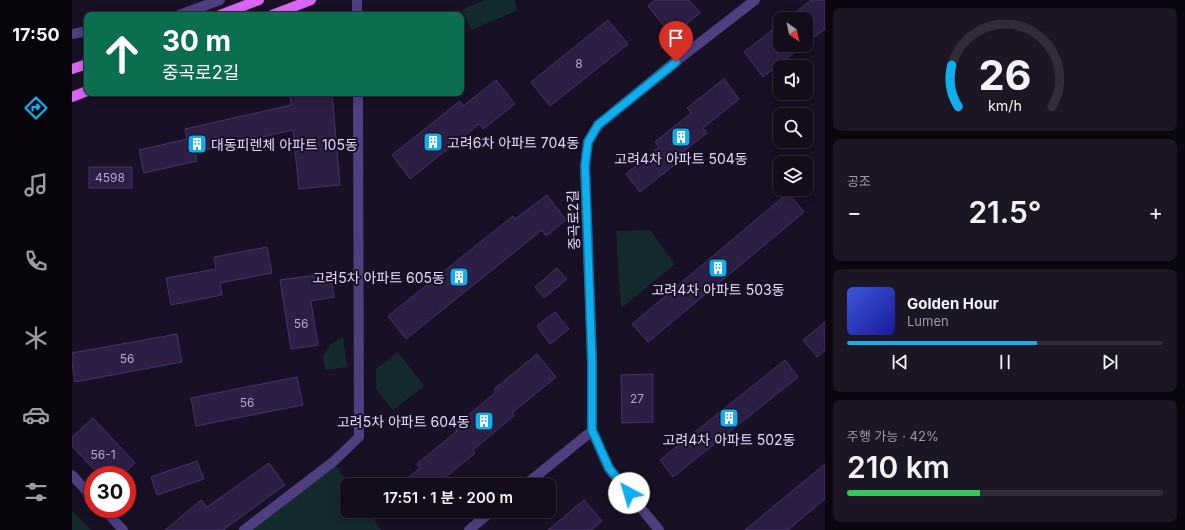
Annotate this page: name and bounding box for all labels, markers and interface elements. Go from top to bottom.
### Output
north arrow [773,12,813,52]
map controls [773,12,813,196]
pin [659,21,693,62]
text: 17:50 [12,24,60,45]
text: 30 m [162,24,231,58]
icon: arrive [665,27,687,49]
icon: ahead [96,28,148,80]
text: 26 [978,50,1032,100]
house number: 8 [575,56,583,71]
button: sound [773,60,813,100]
text: 중곡로2길 [162,62,239,83]
icon: directions [22,94,50,122]
text: km/h [988,97,1022,114]
button: search [773,108,813,148]
building icon: 고려4차 아파트 504동 [670,126,692,148]
building icon: 고려6차 아파트 704동 [422,131,444,153]
building icon: 대동피렌체 아파트 105동 [186,133,208,155]
place label: 고려6차 아파트 704동 [447,134,579,151]
place label: 대동피렌체 아파트 105동 [211,136,358,153]
place label: 고려4차 아파트 504동 [614,150,748,167]
button: layers [773,156,813,196]
house number: 4598 [95,170,125,185]
icon: music [22,171,50,199]
text: 공조 [847,173,871,189]
street label: 중곡로2길 [563,190,583,250]
text: 21.5° [968,194,1042,230]
text: − [847,199,862,225]
text: + [1148,199,1163,225]
icon: phone [22,247,50,275]
building icon: 고려4차 아파트 503동 [707,257,729,279]
building icon: 고려5차 아파트 605동 [448,266,470,288]
place label: 고려5차 아파트 605동 [312,269,445,286]
place label: 고려4차 아파트 503동 [651,281,785,298]
text: Golden Hour [907,294,999,313]
text: Lumen [907,313,949,329]
house number: 56 [294,316,308,331]
icon: climate [22,324,50,352]
house number: 56 [120,351,134,366]
icon: previous [889,351,911,373]
icon: pause [994,351,1016,373]
icon: next [1099,351,1121,373]
house number: 27 [630,391,644,406]
house number: 56 [240,395,254,410]
icon: car [22,401,50,429]
building icon: 고려4차 아파트 502동 [718,407,740,429]
building icon: 고려5차 아파트 604동 [473,410,495,432]
place label: 고려5차 아파트 604동 [337,413,470,430]
text: 주행 가능 · 42% [847,428,939,444]
place label: 고려4차 아파트 502동 [663,431,796,448]
house number: 56-1 [90,447,116,462]
text: 210 km [847,449,950,485]
speed limit sign: 30 [84,466,136,518]
position arrow [608,472,650,514]
icon: filters [22,478,50,506]
text: 17:51 · 1 분 · 200 m [383,488,513,507]

